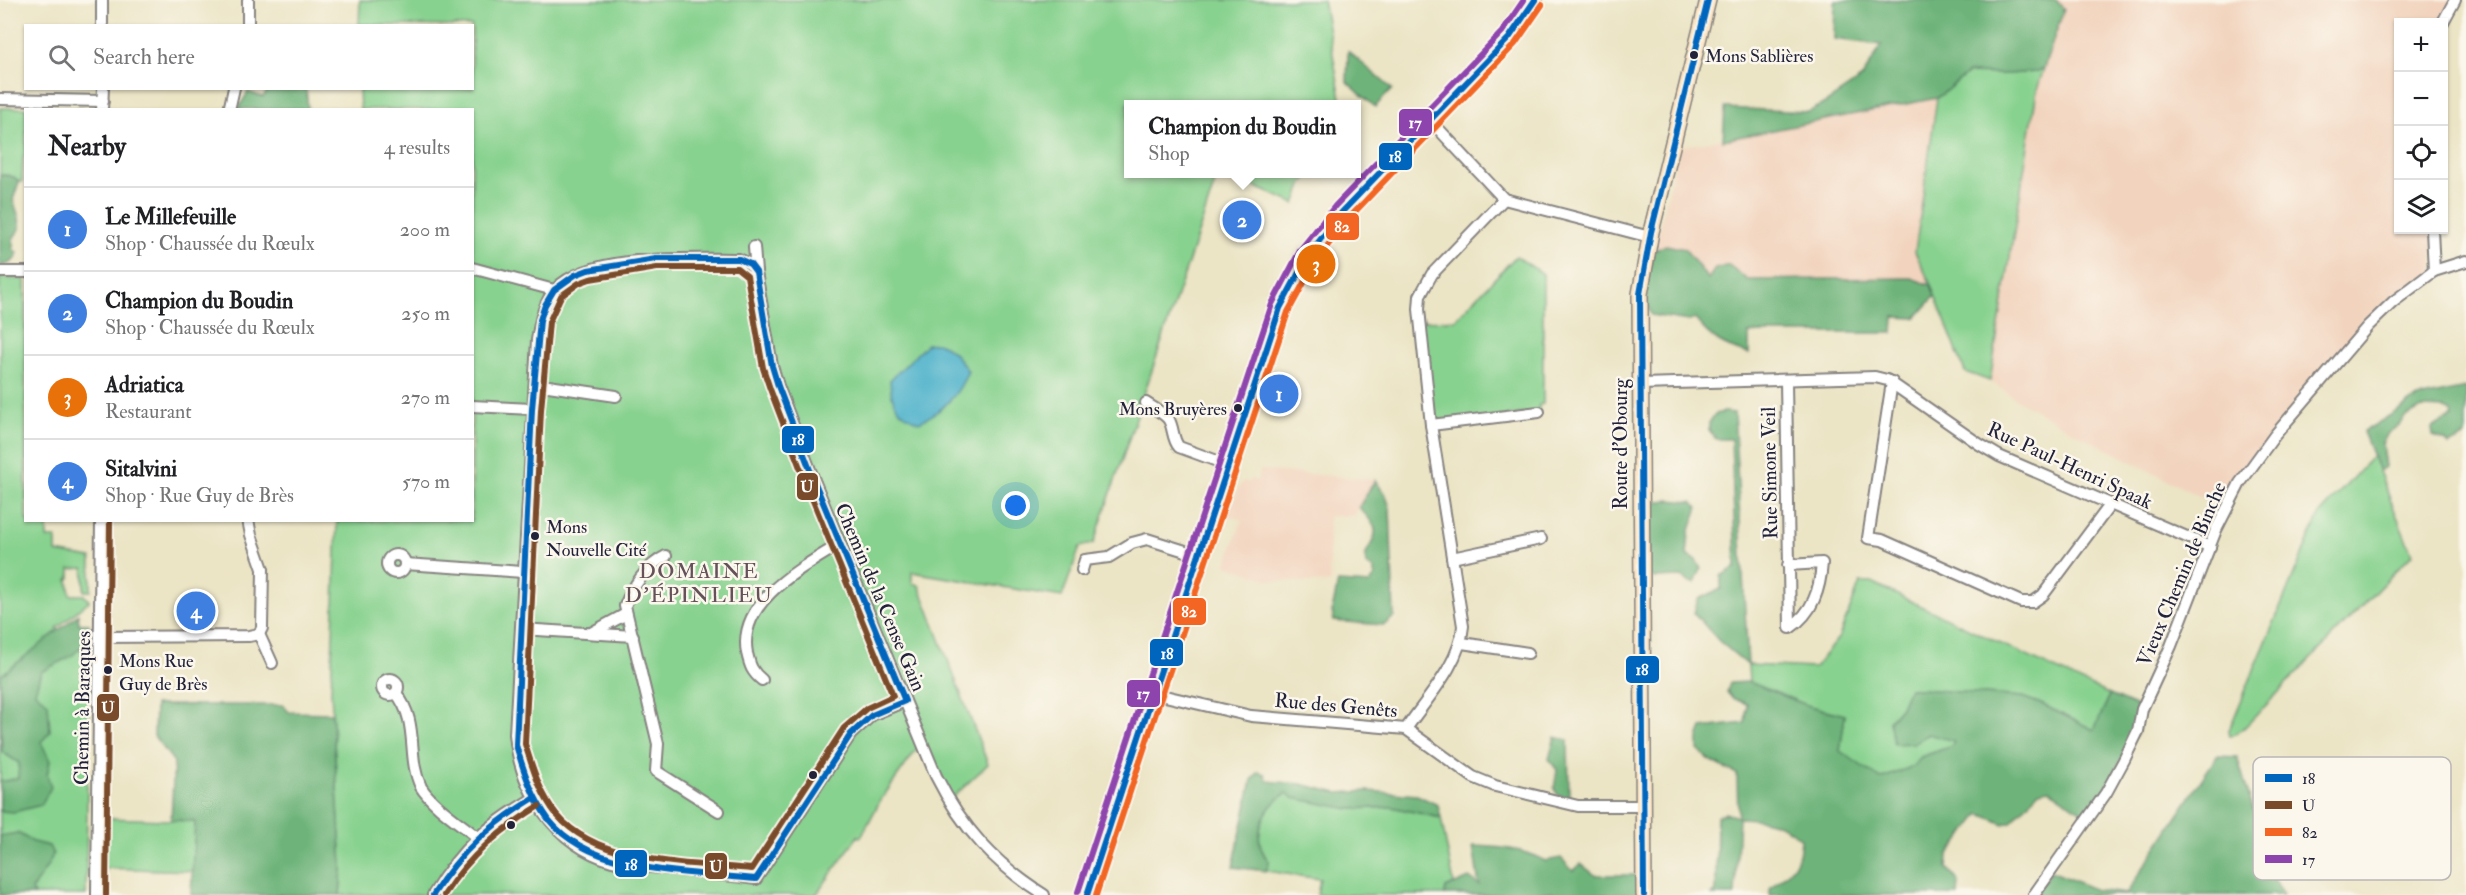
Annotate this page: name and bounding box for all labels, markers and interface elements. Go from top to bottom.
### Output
map controls [2394,18,2448,234]
button: + [2394,18,2448,72]
search box [24,24,474,90]
icon: search [45,41,78,74]
text: Search here [93,43,195,71]
place label: Mons Sablières [1705,45,1813,68]
marker: Mons Sablières [1688,49,1700,61]
button: − [2394,72,2448,126]
popup [1124,100,1361,178]
line badge: 17 [1398,108,1433,137]
text: Champion du Boudin [1148,113,1337,141]
text: 17 [1408,113,1422,133]
button: locate [2394,126,2448,180]
text: Nearby [48,131,126,163]
text: 4 results [384,135,450,160]
text: Shop [1148,141,1190,166]
line badge: 18 [1378,142,1413,171]
text: 18 [1388,147,1402,167]
button: layers [2394,180,2448,234]
pin: 2 [1222,198,1262,242]
text: Le Millefeuille [105,203,236,231]
line badge: 82 [1325,212,1360,241]
text: 1 [64,217,71,242]
text: 200 m [400,217,450,242]
text: 82 [1334,217,1350,237]
text: Shop · Chaussée du Rœulx [105,231,315,256]
pin: 3 [1296,242,1336,286]
text: Champion du Boudin [105,287,293,315]
text: 2 [62,301,73,326]
text: 250 m [401,301,450,326]
text: Shop · Chaussée du Rœulx [105,315,315,340]
text: Adriatica [105,371,184,399]
pin: 1 [1260,372,1298,416]
street label: Route d'Obourg [1608,377,1633,510]
text: 3 [64,385,71,410]
text: 270 m [401,385,450,410]
place label: Mons Bruyères [1119,398,1227,421]
text: Restaurant [105,399,192,424]
marker: Mons Bruyères [1232,402,1244,414]
street label: Rue Simone Veil [1756,406,1783,540]
street label: Rue Paul-Henri Spaak [1983,416,2157,516]
line badge: 18 [781,425,815,454]
text: 18 [791,430,805,450]
text: Sitalvini [105,455,177,483]
text: 4 [62,469,73,494]
text: 570 m [402,469,450,494]
line badge: U [796,472,819,501]
text: U [800,477,814,497]
street label: Vieux Chemin de Binche [2131,478,2232,670]
text: Shop · Rue Guy de Brès [105,483,294,508]
your location [1001,491,1030,520]
street label: Chemin de la Cense Gain [830,499,932,695]
place label: Mons Nouvelle Cité [546,516,647,562]
marker: Mons Nouvelle Cité [529,530,541,542]
district label: DOMAINE D'ÉPINLIEU [625,558,773,609]
pin: 4 [176,588,216,634]
line badge: 82 [1172,597,1207,626]
text: 82 [1181,602,1197,622]
street label: Chemin à Baraques [69,631,96,785]
line badge: 18 [1149,638,1184,667]
text: 18 [1160,644,1174,664]
place label: Mons Rue Guy de Brès [119,650,207,696]
line badge: 18 [1625,655,1660,684]
text: 18 [1635,660,1649,680]
marker: Mons Rue Guy de Brès [102,664,114,676]
line badge: 17 [1126,679,1161,708]
text: 17 [1136,684,1150,704]
street label: Rue des Genêts [1273,688,1399,723]
line badge: U [96,693,120,722]
text: U [101,698,115,718]
legend [2253,757,2451,880]
unlabelled marker [807,769,819,781]
text: 18 [2302,769,2316,789]
text: U [2302,796,2316,816]
unlabelled marker [505,819,517,831]
text: 82 [2302,823,2318,843]
line badge: 18 [614,849,648,878]
text: 17 [2302,850,2316,870]
line badge: U [704,852,728,880]
text: 18 [624,855,638,875]
text: U [709,857,723,877]

